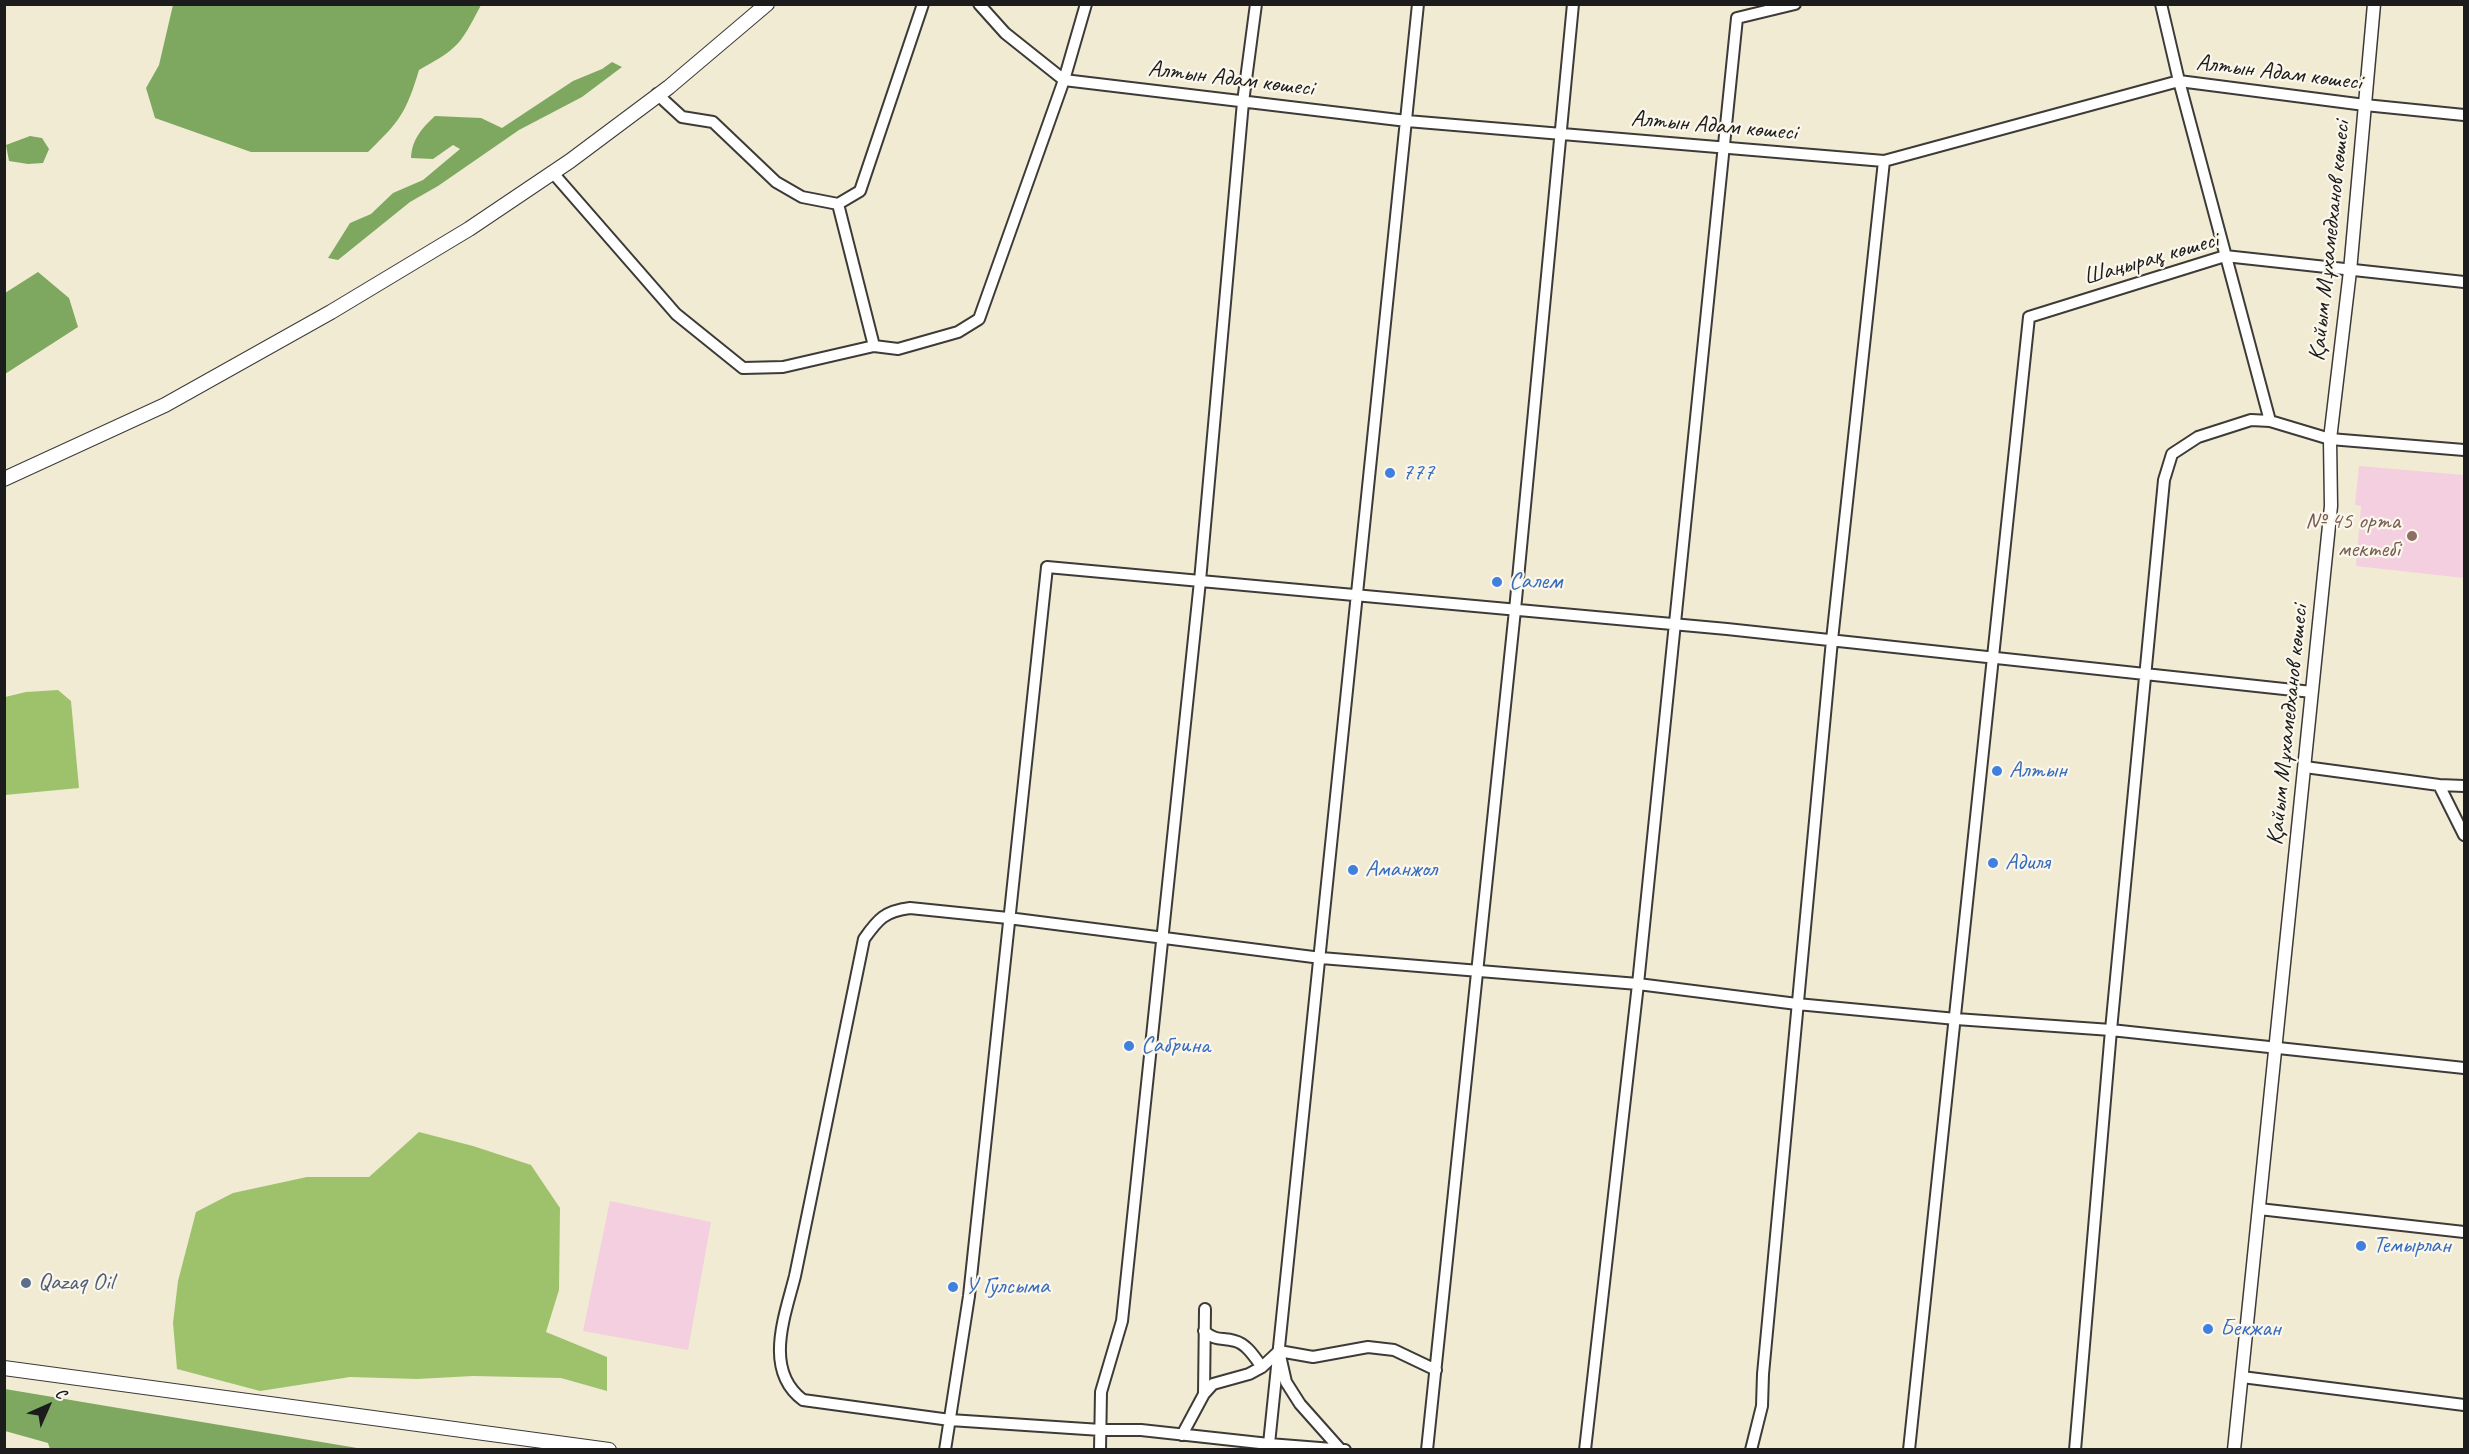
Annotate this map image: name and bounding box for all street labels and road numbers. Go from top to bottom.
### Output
street label: Алтын Адам көшесі [2195,49,2363,97]
street label: Алтын Адам көшесі [1147,55,1315,103]
street label: Алтын Адам көшесі [1630,104,1798,148]
street label: Қайым Мұхамедханов көшесі [2303,119,2357,363]
street label: Шаңырақ көшесі [2080,226,2222,292]
street label: Қайым Мұхамедханов көшесі [2261,603,2315,847]

